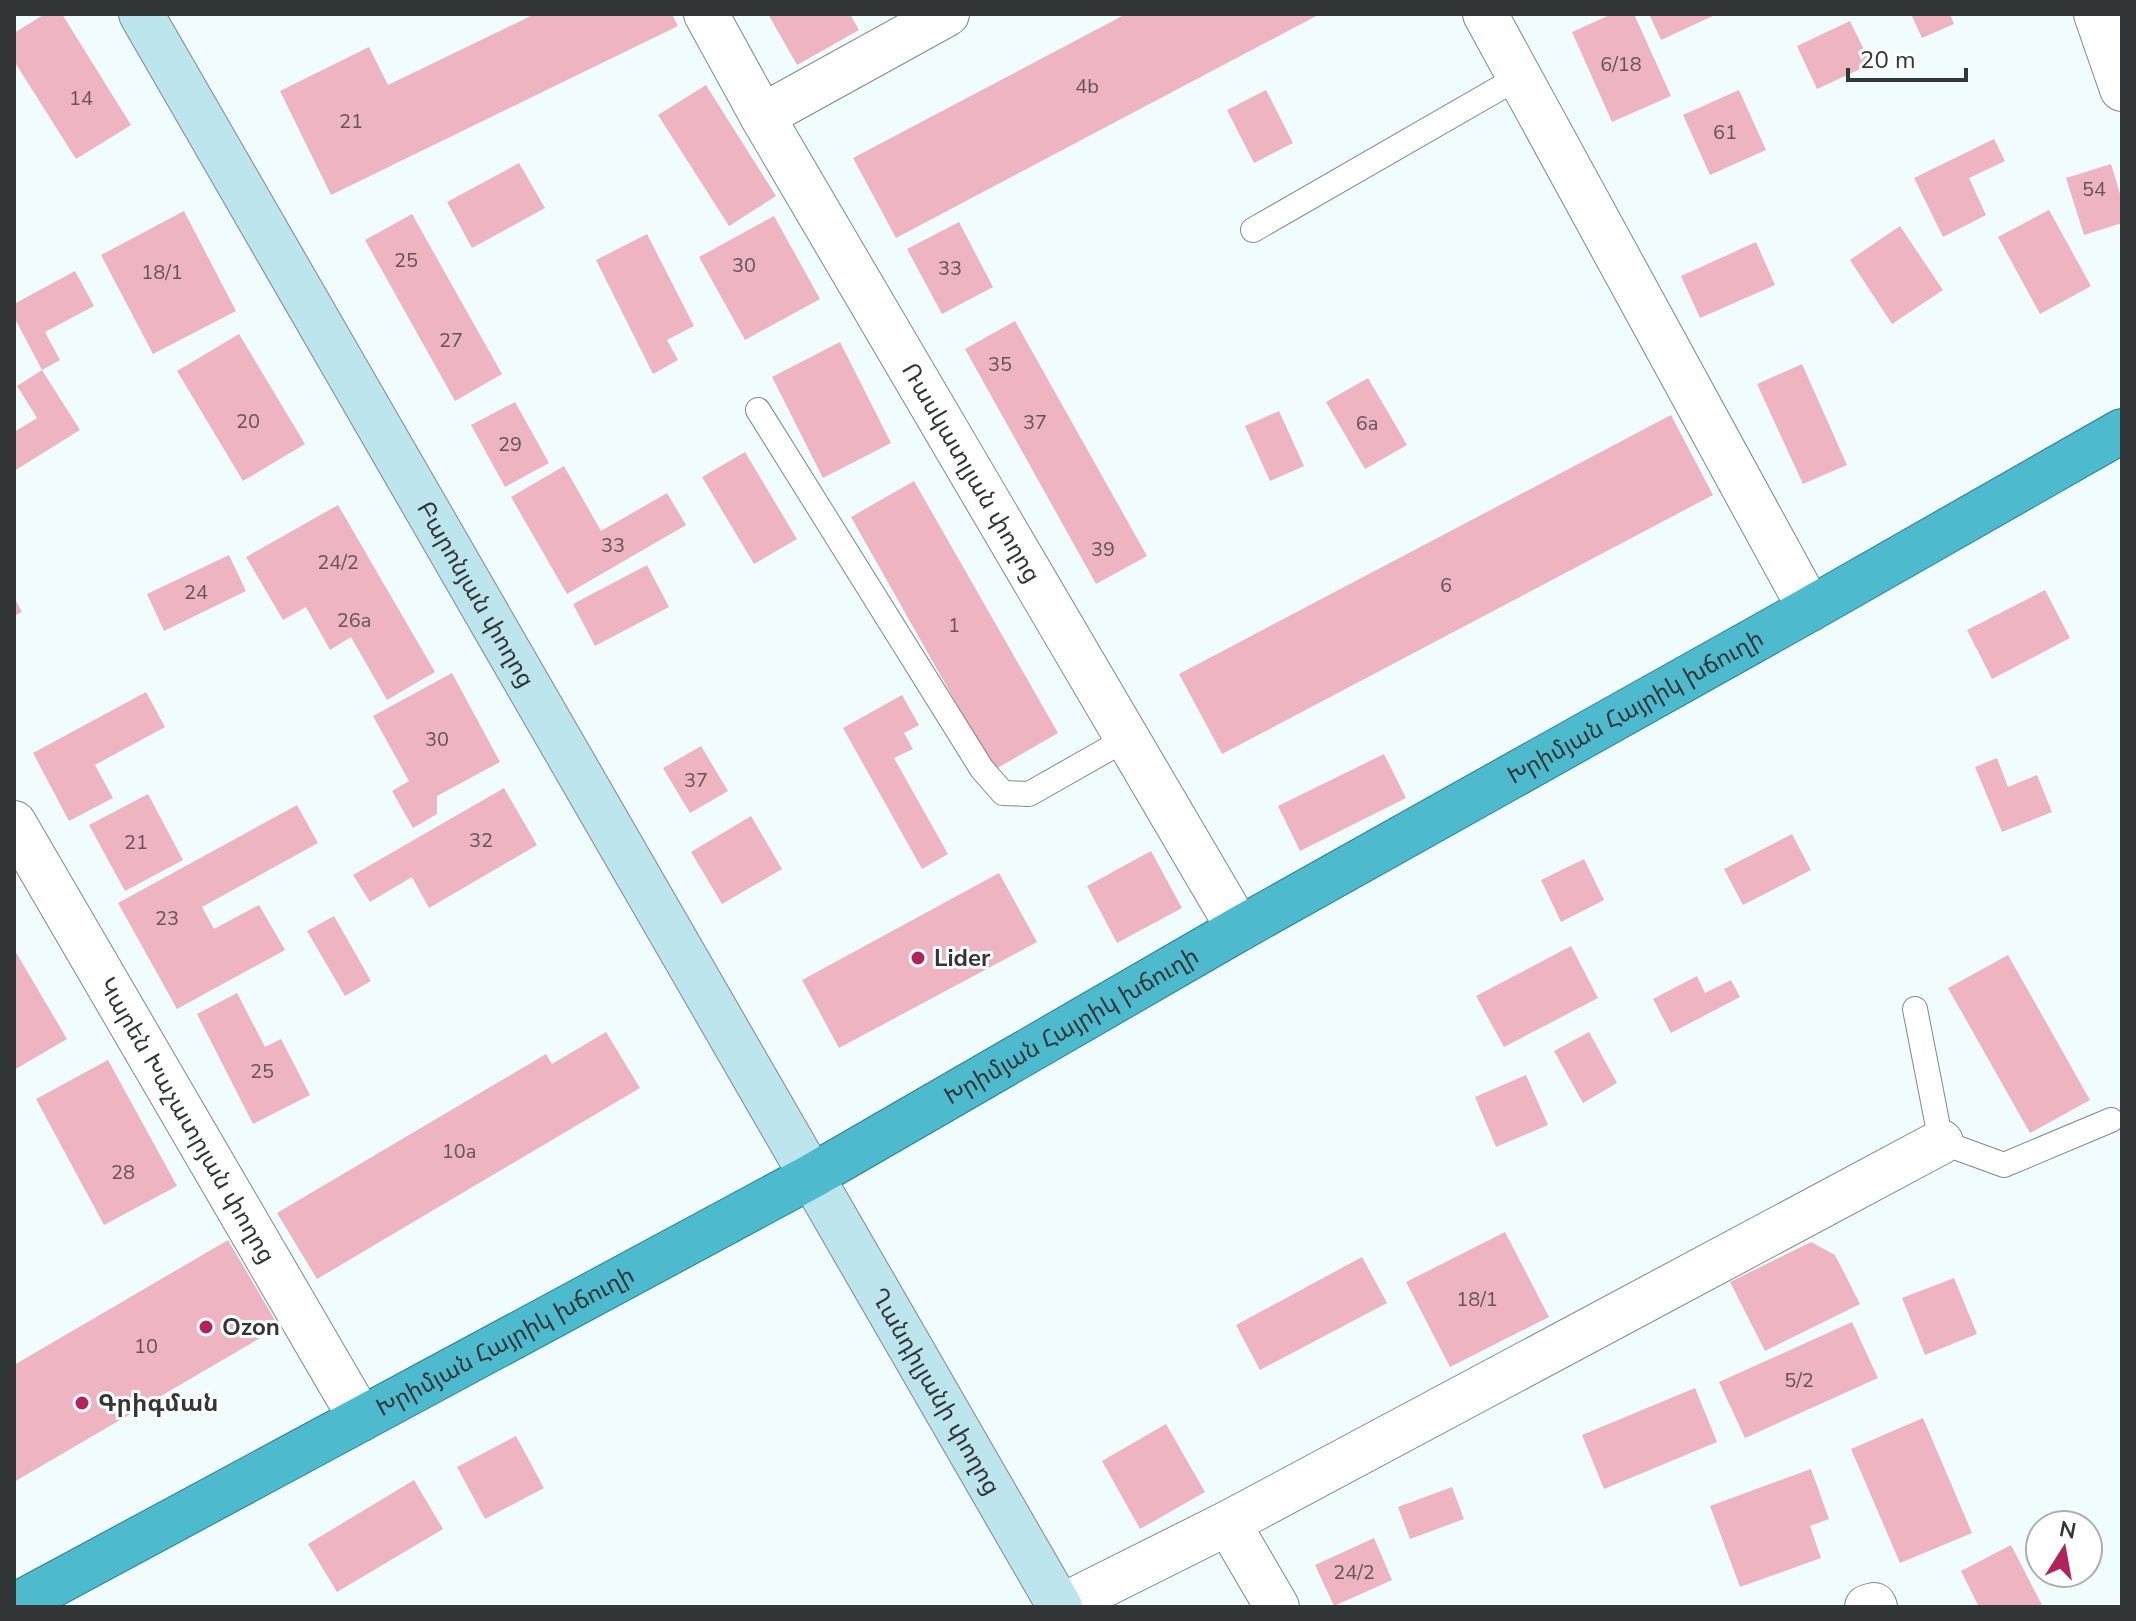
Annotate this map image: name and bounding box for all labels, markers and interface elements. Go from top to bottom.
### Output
scale bar [1848,32,1966,82]
text: 20 m [1860,44,1916,76]
house number: 6/18 [1600,51,1642,78]
house number: 4b [1075,73,1099,100]
house number: 14 [69,85,93,112]
house number: 21 [339,108,363,135]
house number: 61 [1713,119,1737,146]
house number: 54 [2082,176,2106,203]
house number: 25 [394,247,418,274]
house number: 30 [732,252,756,279]
house number: 33 [938,255,962,282]
house number: 18/1 [141,259,183,286]
house number: 27 [439,327,463,354]
house number: 35 [988,351,1012,378]
street label: Ռասկատլյան փողոց [894,357,1048,589]
house number: 20 [236,408,260,435]
house number: 37 [1023,409,1047,436]
house number: 6a [1356,410,1378,437]
house number: 29 [498,431,522,458]
street label: Բարոնյան փողոց [409,495,542,693]
house number: 33 [601,532,625,559]
house number: 39 [1091,536,1115,563]
house number: 24/2 [317,549,359,576]
house number: 6 [1440,572,1452,599]
house number: 24 [184,579,208,606]
house number: 26a [337,607,371,634]
house number: 1 [948,612,960,639]
street label: Խրիմյան Հայրիկ խճուղի [1501,622,1769,792]
house number: 30 [425,726,449,753]
house number: 37 [684,767,708,794]
house number: 32 [469,827,493,854]
house number: 21 [124,829,148,856]
house number: 23 [155,905,179,932]
street label: Խրիմյան Հայրիկ խճուղի [938,940,1204,1112]
place label: Lider [934,942,991,974]
marker: Lider [909,949,927,967]
street label: Կարեն Խաչատրյան փողոց [91,971,283,1269]
house number: 25 [250,1058,274,1085]
house number: 10a [442,1138,476,1165]
house number: 28 [111,1159,135,1186]
street label: Խրիմյան Հայրիկ խճուղի [370,1259,640,1424]
street label: Ղանդիլյանի փողոց [863,1282,1008,1501]
house number: 18/1 [1456,1286,1498,1313]
place label: Ozon [222,1311,280,1343]
marker: Ozon [197,1318,215,1336]
house number: 10 [134,1333,158,1360]
house number: 5/2 [1784,1367,1814,1394]
place label: Գրիգման [98,1387,219,1419]
marker: Գրիգման [73,1394,91,1412]
north arrow [2024,1509,2104,1589]
text: N [2057,1514,2079,1547]
house number: 24/2 [1333,1559,1375,1586]

